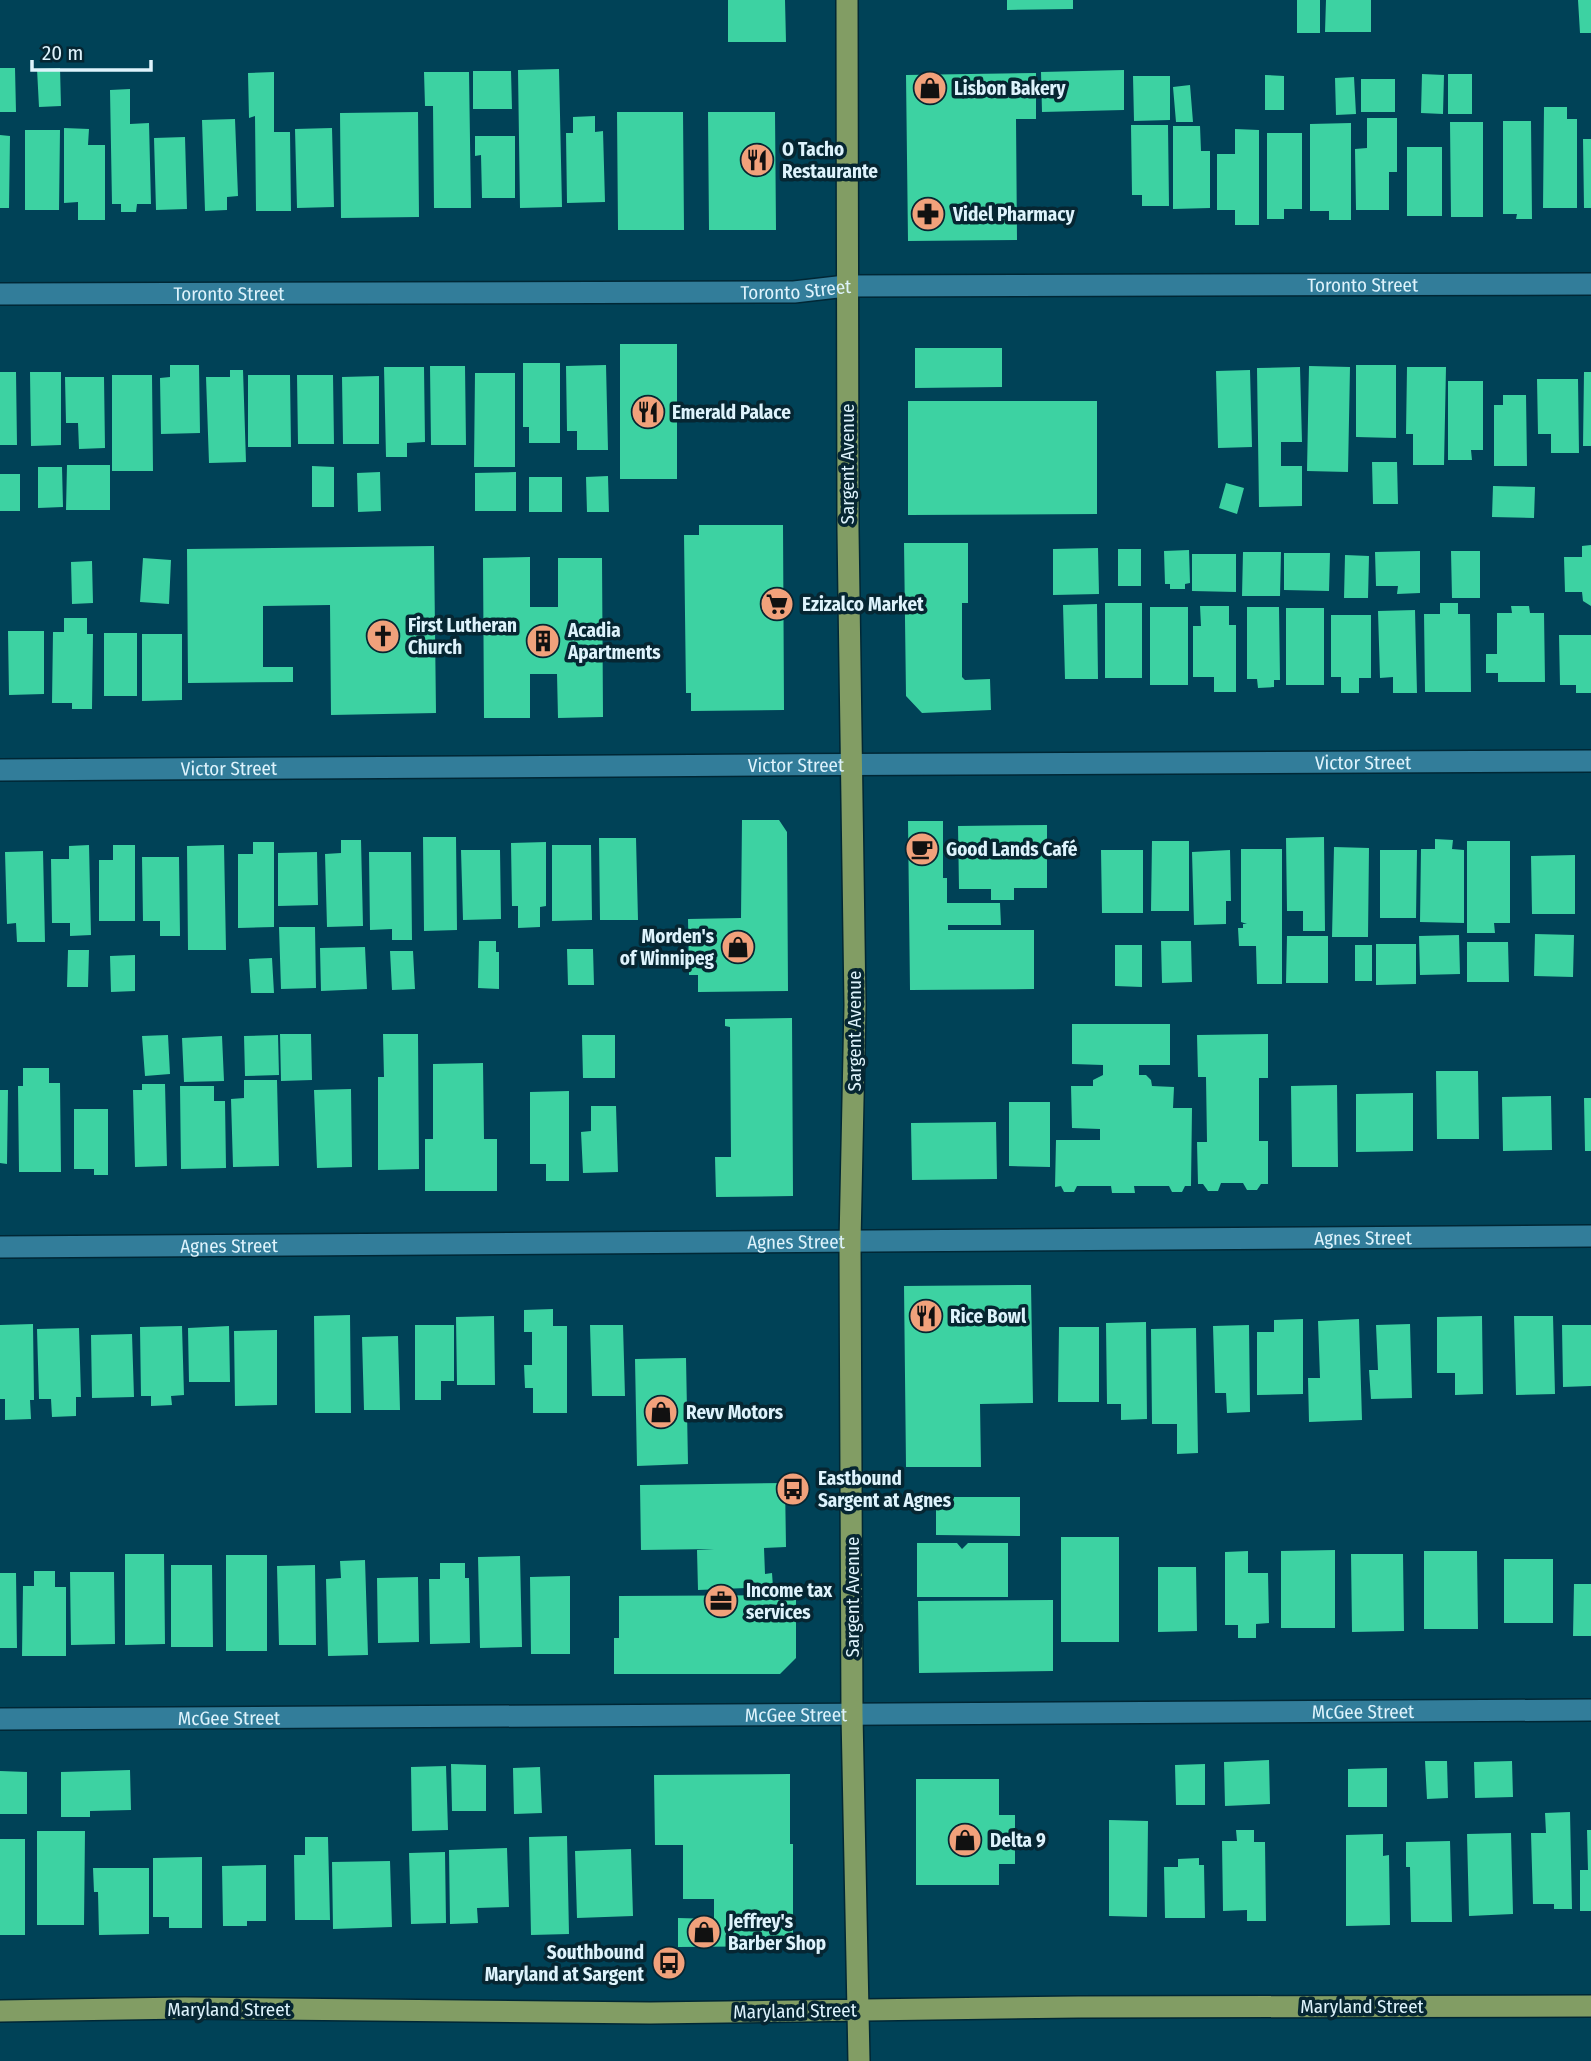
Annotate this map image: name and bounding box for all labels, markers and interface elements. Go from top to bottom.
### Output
scale bar [32,28,150,72]
text: 20 m [42,40,83,66]
shop icon: Lisbon Bakery [911,69,949,107]
place label: Lisbon Bakery [954,77,1067,100]
place label: O Tacho Restaurante [782,138,878,183]
restaurant icon: O Tacho Restaurante [738,141,776,179]
pharmacy icon: Videl Pharmacy [909,195,947,233]
place label: Videl Pharmacy [952,203,1076,226]
street label: Toronto Street [1307,273,1419,296]
street label: Toronto Street [740,274,852,304]
street label: Toronto Street [173,282,285,305]
restaurant icon: Emerald Palace [629,393,667,431]
place label: Emerald Palace [672,401,791,424]
street label: Sargent Avenue [836,404,859,524]
supermarket icon: Ezizalco Market [758,585,796,623]
place label: Ezizalco Market [802,593,924,616]
place label: First Lutheran Church [408,614,517,659]
church icon: First Lutheran Church [364,617,402,655]
place label: Acadia Apartments [567,619,661,664]
building icon: Acadia Apartments [524,622,562,660]
street label: Victor Street [1315,750,1412,774]
street label: Victor Street [748,753,845,776]
street label: Victor Street [181,756,278,780]
cafe icon: Good Lands Café [903,830,941,868]
place label: Good Lands Café [946,838,1078,861]
place label: Morden's of Winnipeg [620,925,715,970]
shop icon: Morden's of Winnipeg [719,928,757,966]
street label: Sargent Avenue [843,971,866,1091]
street label: Agnes Street [1314,1226,1413,1249]
street label: Agnes Street [747,1230,846,1253]
street label: Agnes Street [180,1234,279,1257]
restaurant icon: Rice Bowl [907,1297,945,1335]
place label: Rice Bowl [950,1305,1027,1328]
shop icon: Revv Motors [642,1393,680,1431]
place label: Revv Motors [686,1401,784,1424]
place label: Eastbound Sargent at Agnes [818,1467,952,1512]
bus stop icon: Eastbound Sargent at Agnes [774,1470,812,1508]
street label: Sargent Avenue [841,1537,864,1657]
place label: Income tax services [746,1579,833,1624]
office icon: Income tax services [702,1582,740,1620]
street label: McGee Street [1312,1699,1415,1723]
street label: McGee Street [745,1703,848,1726]
street label: McGee Street [178,1706,281,1729]
shop icon: Delta 9 [946,1821,984,1859]
place label: Delta 9 [990,1829,1046,1852]
place label: Jeffrey's Barber Shop [727,1910,826,1955]
shop icon: Jeffrey's Barber Shop [685,1913,723,1951]
place label: Southbound Maryland at Sargent [485,1941,644,1986]
bus stop icon: Southbound Maryland at Sargent [650,1944,688,1982]
street label: Maryland Street [1300,1995,1425,2018]
street label: Maryland Street [167,1998,292,2021]
street label: Maryland Street [733,1998,858,2024]

